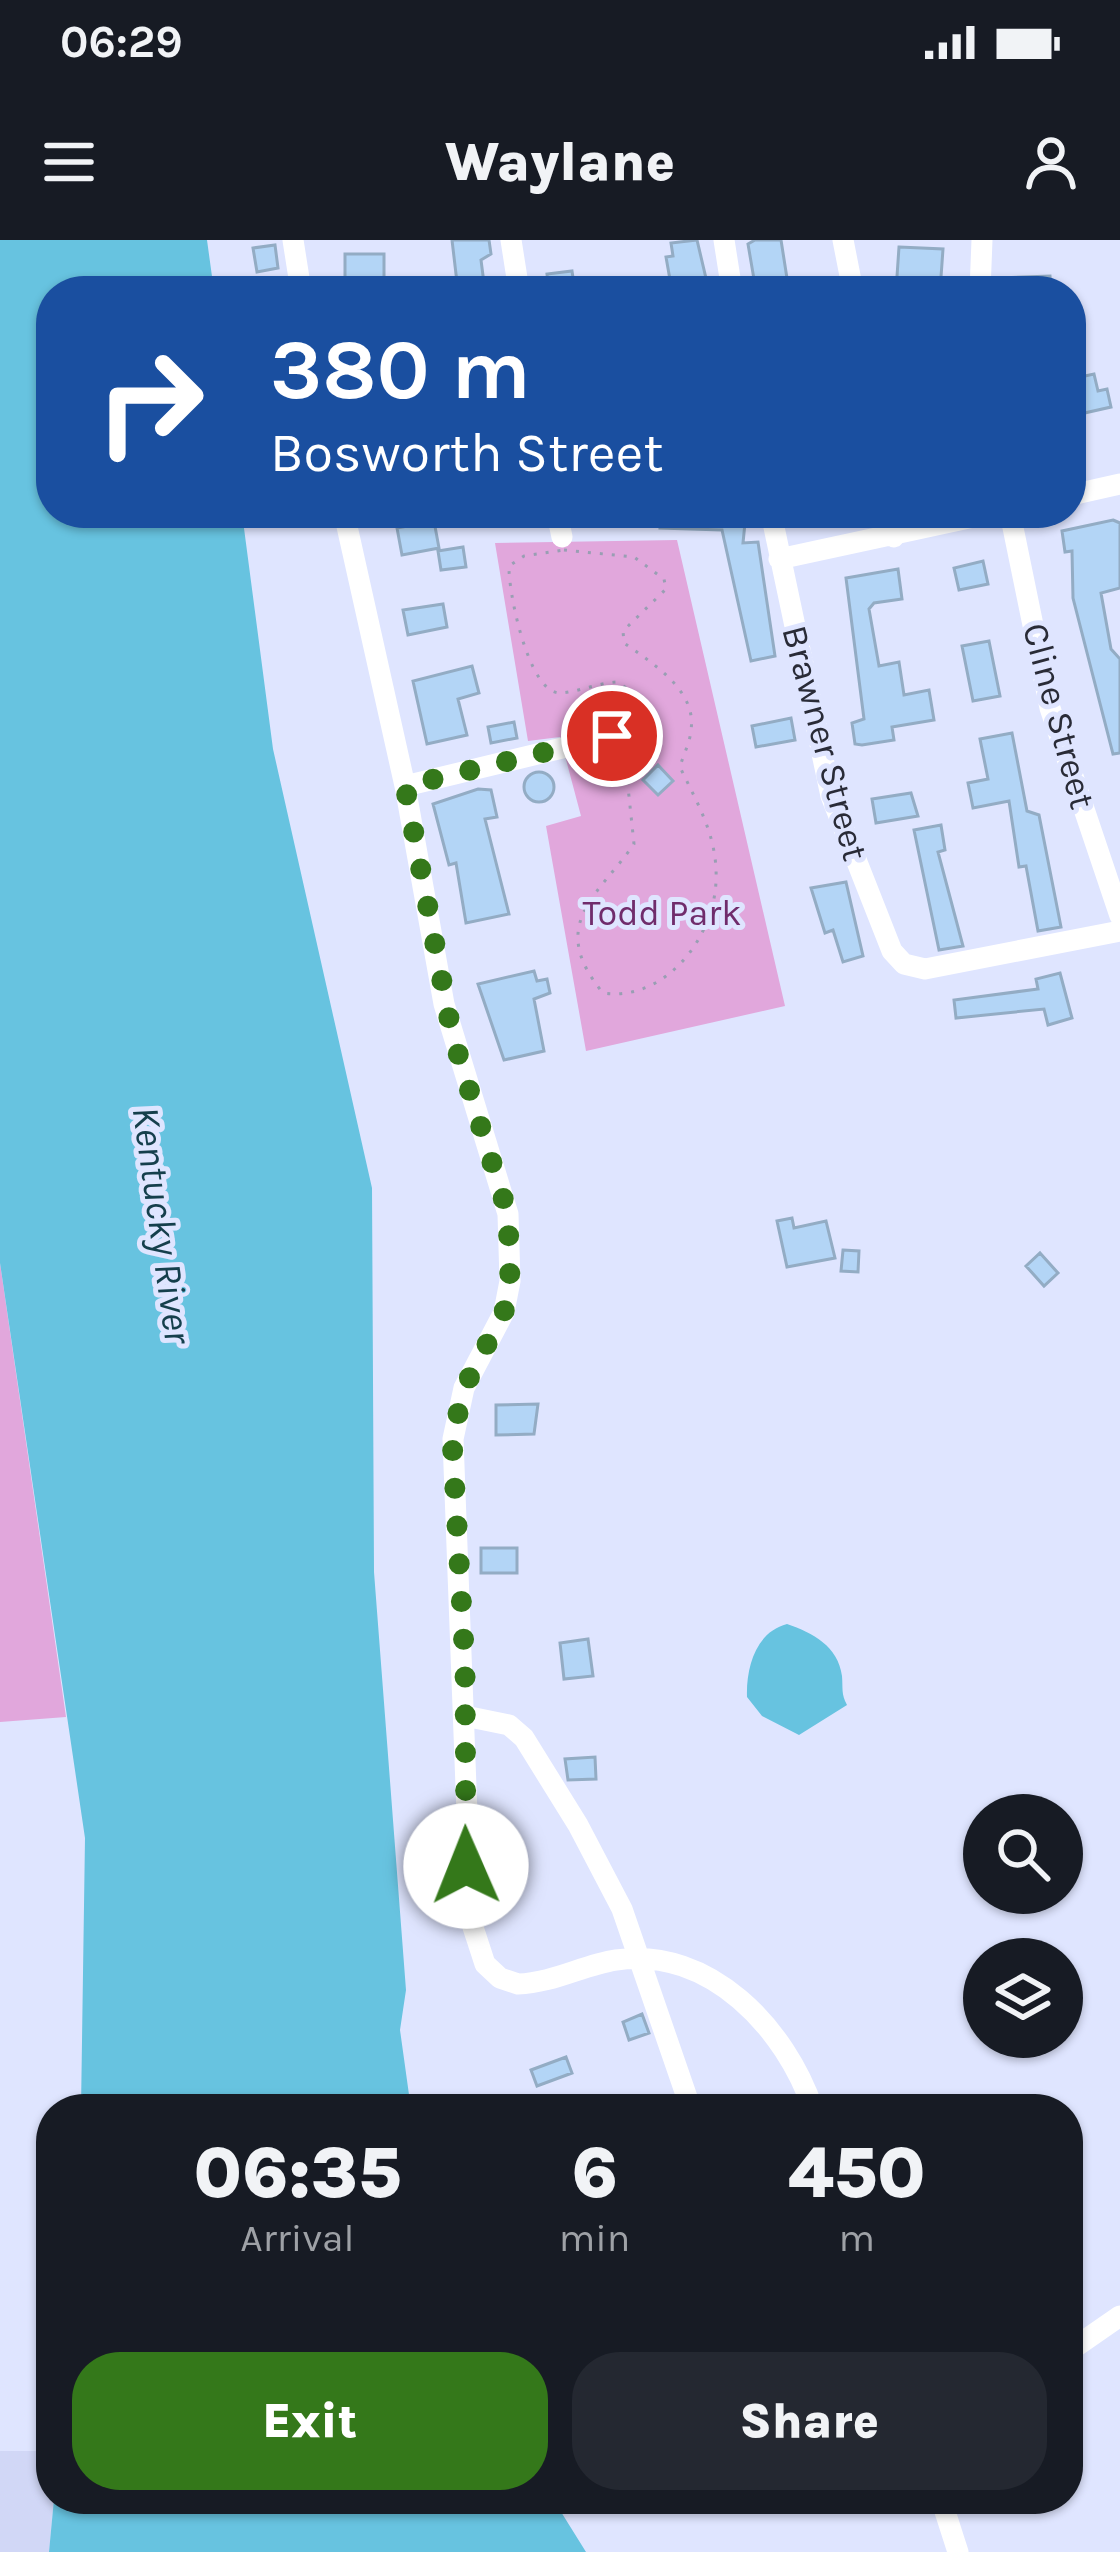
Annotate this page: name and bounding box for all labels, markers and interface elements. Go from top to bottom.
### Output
text: 06:29 [60,16,183,68]
icon: menu [36,129,102,195]
icon: person [1018,129,1084,195]
text: Waylane [445,130,675,194]
text: 380 m [270,321,531,419]
icon: right [72,324,228,480]
text: Bosworth Street [270,421,664,485]
street label: Cline Street [1014,619,1104,813]
street label: Brawner Street [773,621,877,865]
pin [561,685,663,787]
icon: arrive [579,703,645,769]
park label: Todd Park [582,892,742,934]
water label: Kentucky River [123,1104,202,1348]
map controls [963,1794,1083,2058]
button: search [963,1794,1083,1914]
position arrow [403,1803,529,1929]
button: layers [963,1938,1083,2058]
text: 06:35 [194,2131,401,2215]
text: 6 [571,2131,618,2215]
text: 450 [788,2131,925,2215]
text: Arrival [240,2215,354,2261]
text: min [559,2215,630,2261]
text: m [838,2215,875,2261]
button: Exit [72,2352,548,2490]
button: Share [572,2352,1047,2490]

